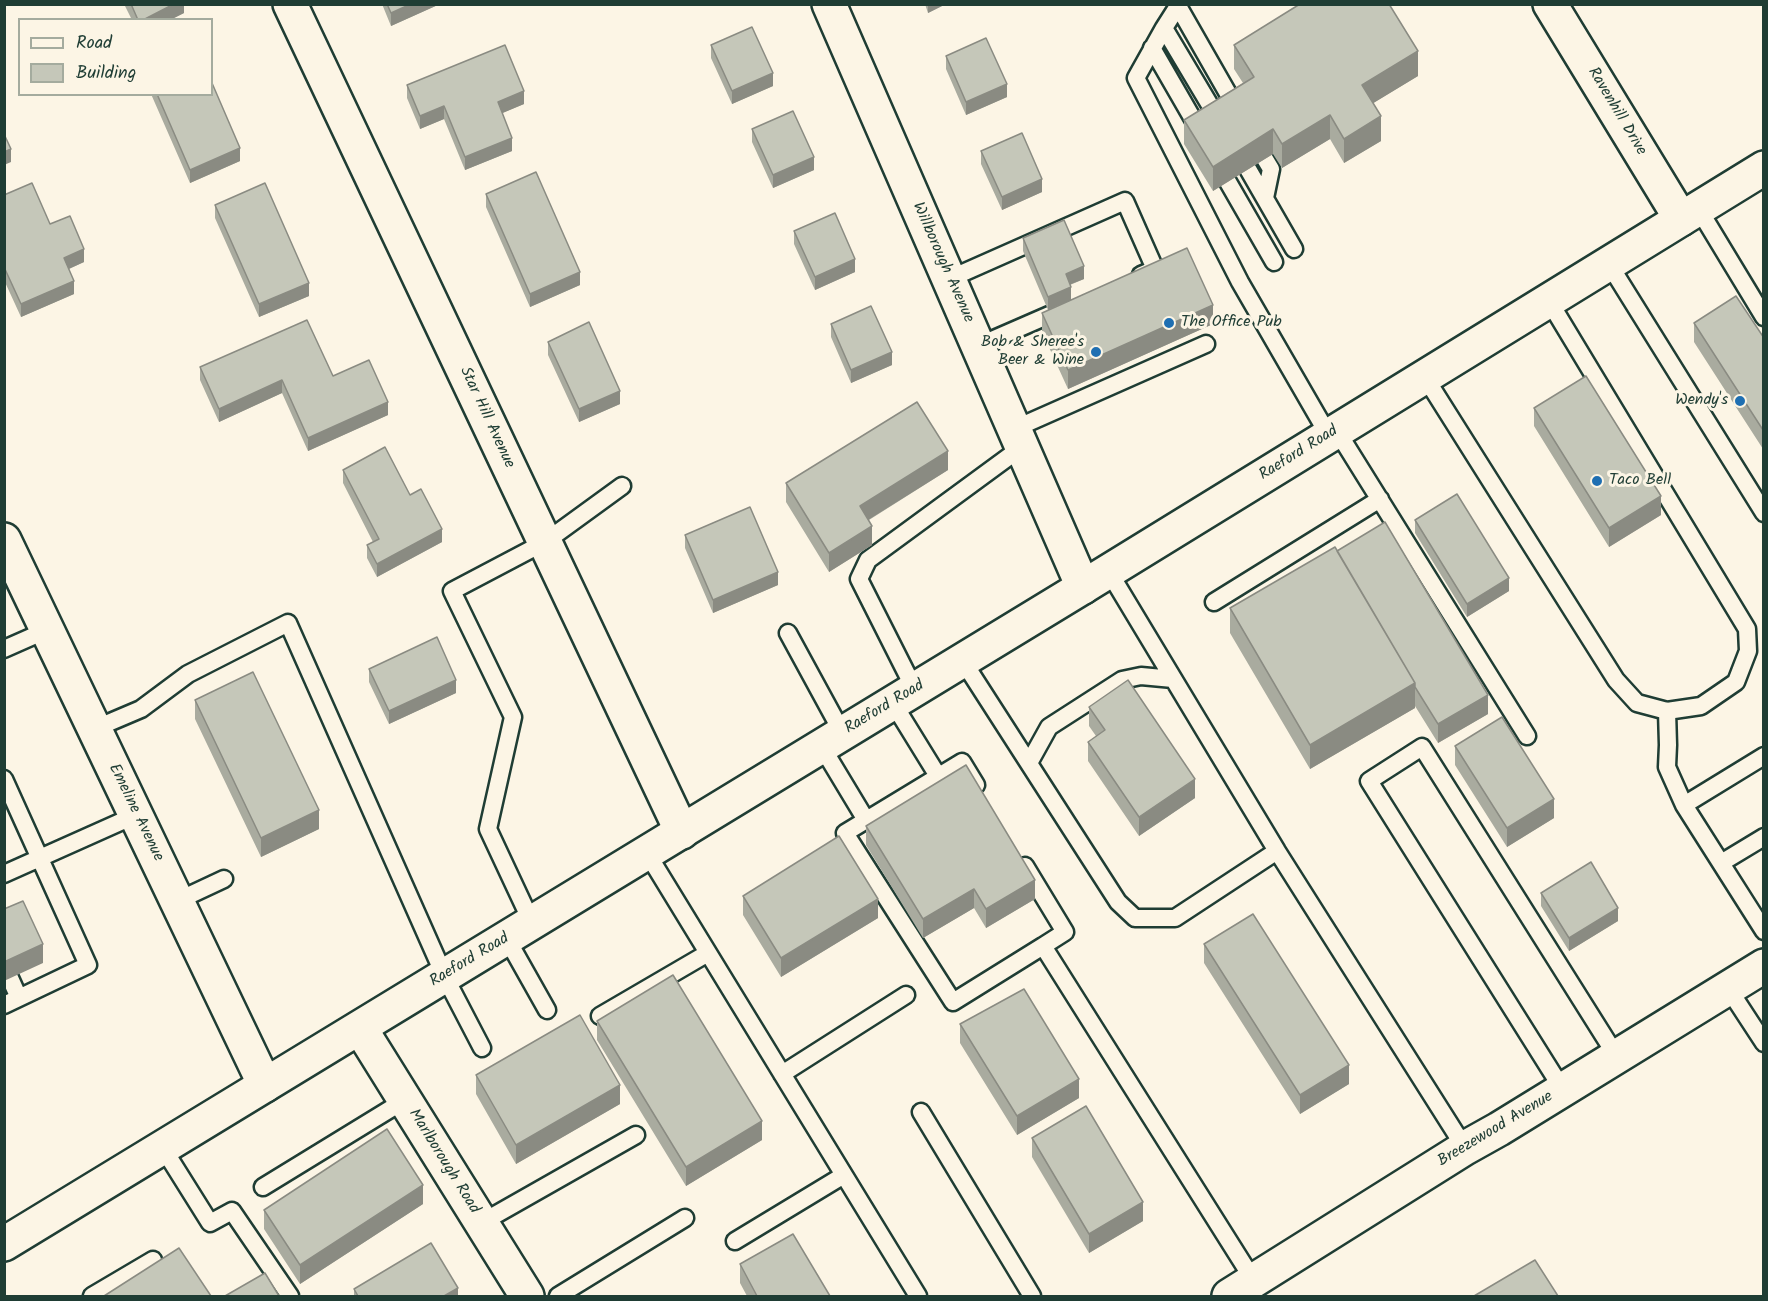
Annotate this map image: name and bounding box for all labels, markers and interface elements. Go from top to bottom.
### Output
legend [18,18,213,96]
text: Road [76,29,112,58]
text: Building [76,59,136,88]
street label: Ravenhill Drive [1582,64,1650,160]
street label: Willborough Avenue [907,200,977,326]
place label: The Office Pub [1181,313,1282,333]
marker: The Office Pub [1162,316,1176,330]
place label: Bob & Sheree's Beer & Wine [981,333,1084,371]
marker: Bob & Sheree's Beer & Wine [1089,345,1103,359]
street label: Star Hill Avenue [454,364,518,472]
place label: Wendy's [1675,391,1728,411]
marker: Wendy's [1733,394,1747,408]
street label: Raeford Road [1256,422,1342,486]
place label: Taco Bell [1609,471,1671,491]
marker: Taco Bell [1590,474,1604,488]
street label: Raeford Road [842,677,928,739]
street label: Emeline Avenue [103,761,167,865]
street label: Raeford Road [427,930,513,992]
street label: Breezewood Avenue [1435,1088,1557,1172]
street label: Marlborough Road [403,1106,483,1218]

